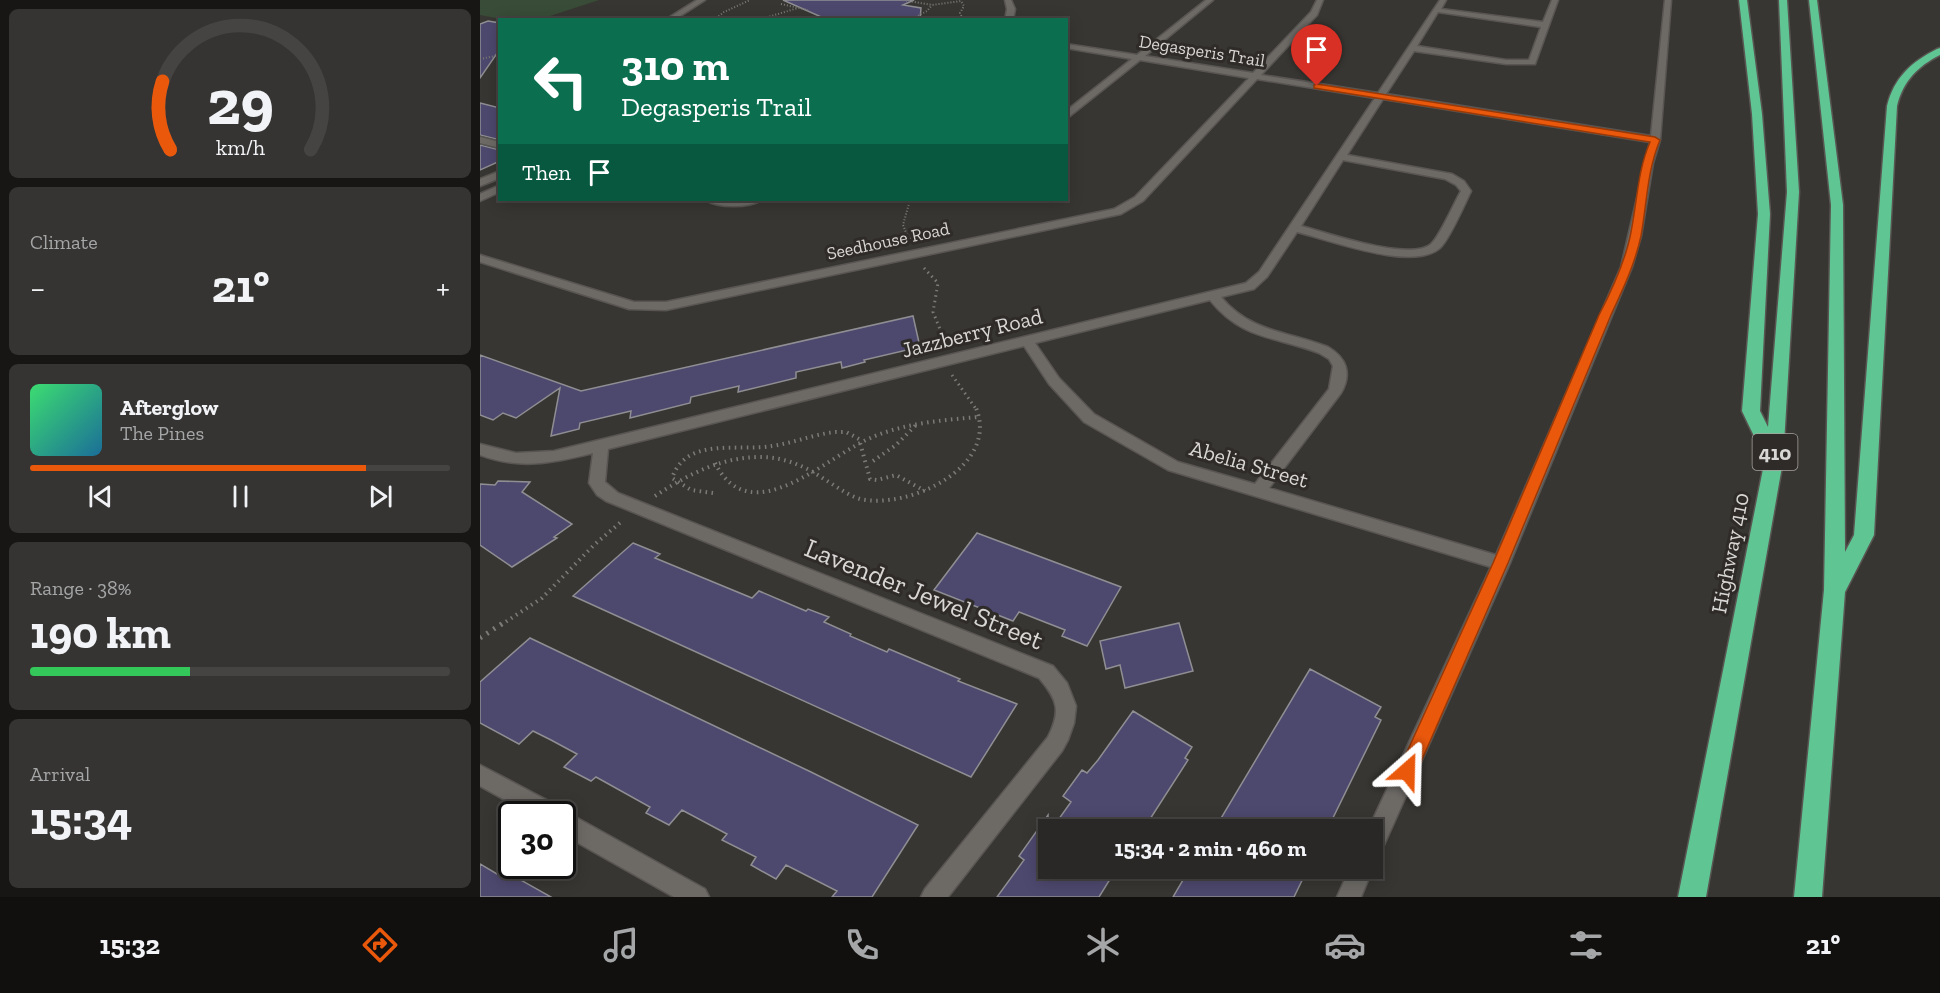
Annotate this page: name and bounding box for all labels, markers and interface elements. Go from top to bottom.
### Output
pin [1291,24,1342,86]
street label: Degasperis Trail [1137,30,1267,72]
icon: arrive [1300,33,1333,66]
text: 310 m [621,40,729,91]
icon: left [522,42,600,120]
text: 29 [207,65,273,140]
text: Degasperis Trail [621,91,812,123]
text: km/h [216,136,264,161]
icon: arrive [583,156,616,189]
text: Then [522,159,571,186]
street label: Seedhouse Road [825,217,952,265]
text: Climate [30,230,98,254]
text: 21° [212,260,270,314]
text: − [30,268,45,307]
text: + [436,268,450,307]
street label: Jazzberry Road [899,302,1045,364]
text: Afterglow [120,394,218,421]
text: The Pines [120,421,204,445]
street label: Abelia Street [1187,434,1312,494]
road number: 410 [1752,434,1798,470]
icon: previous [84,480,117,513]
icon: pause [224,480,257,513]
icon: next [364,480,397,513]
street label: Highway 410 [1705,490,1755,616]
street label: Lavender Jewel Street [800,532,1048,656]
text: Range · 38% [30,576,132,600]
text: 190 km [30,606,171,660]
position arrow [1375,739,1439,803]
text: Arrival [30,762,90,786]
text: 15:34 [30,792,132,846]
speed limit sign: 30 [498,801,576,879]
text: 15:34 · 2 min · 460 m [1115,835,1306,862]
icon: directions [359,924,401,966]
icon: music [600,924,642,966]
icon: phone [841,924,883,966]
icon: climate [1082,924,1124,966]
icon: car [1324,924,1366,966]
icon: filters [1565,924,1607,966]
text: 15:32 [100,929,160,961]
text: 21° [1806,929,1840,961]

